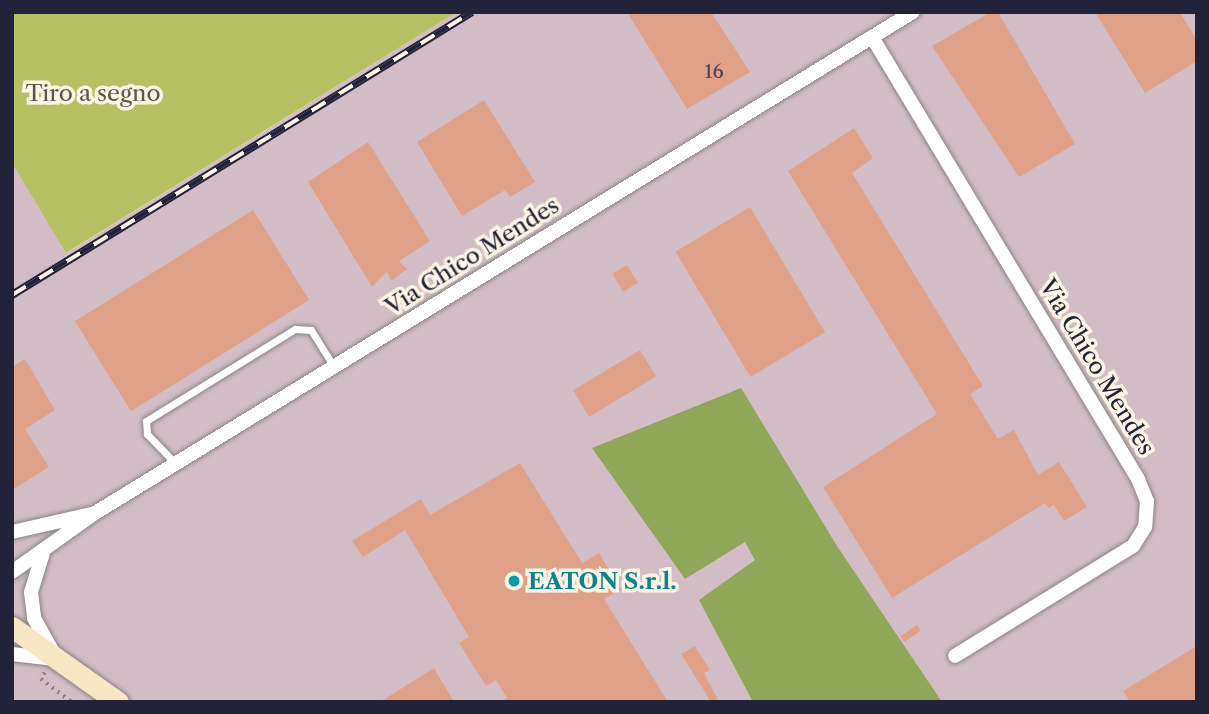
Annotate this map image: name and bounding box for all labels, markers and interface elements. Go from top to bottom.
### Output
house number: 16 [704,61,724,83]
park label: Tiro a segno [25,79,161,107]
street label: Via Chico Mendes [380,191,564,321]
street label: Via Chico Mendes [1034,274,1160,460]
place label: EATON S.r.l. [528,567,677,595]
marker: EATON S.r.l. [506,573,522,589]

